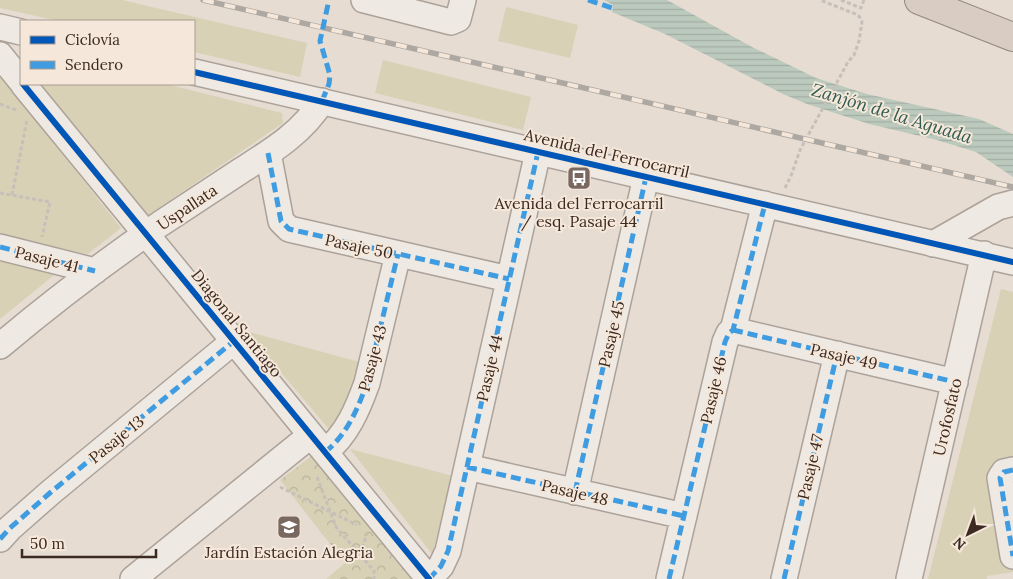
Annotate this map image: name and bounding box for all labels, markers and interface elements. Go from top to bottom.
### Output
legend [20,20,195,85]
text: Ciclovía [65,30,120,49]
text: Sendero [65,55,123,74]
water label: Zanjón de la Aguada [809,78,975,148]
street label: Avenida del Ferrocarril [521,124,692,182]
bus stop icon: Avenida del Ferrocarril / esq. Pasaje 44 [566,165,592,191]
street label: Uspallata [153,180,221,234]
place label: Avenida del Ferrocarril / esq. Pasaje 44 [493,193,664,232]
street label: Pasaje 50 [323,229,395,263]
street label: Pasaje 41 [13,241,81,277]
street label: Diagonal Santiago [187,265,287,381]
street label: Pasaje 45 [594,299,628,369]
street label: Pasaje 43 [354,322,390,394]
street label: Pasaje 44 [472,332,506,403]
street label: Pasaje 49 [808,339,880,373]
street label: Pasaje 46 [696,354,730,426]
street label: Urofosfato [928,376,966,458]
street label: Pasaje 13 [84,411,148,467]
street label: Pasaje 47 [793,432,827,502]
street label: Pasaje 48 [540,475,610,509]
north arrow [943,509,993,559]
school or university icon: Jardín Estación Alegria [276,514,302,540]
scale bar [22,526,156,558]
text: N [949,533,969,554]
text: 50 m [30,534,65,553]
place label: Jardín Estación Alegria [204,542,373,562]

